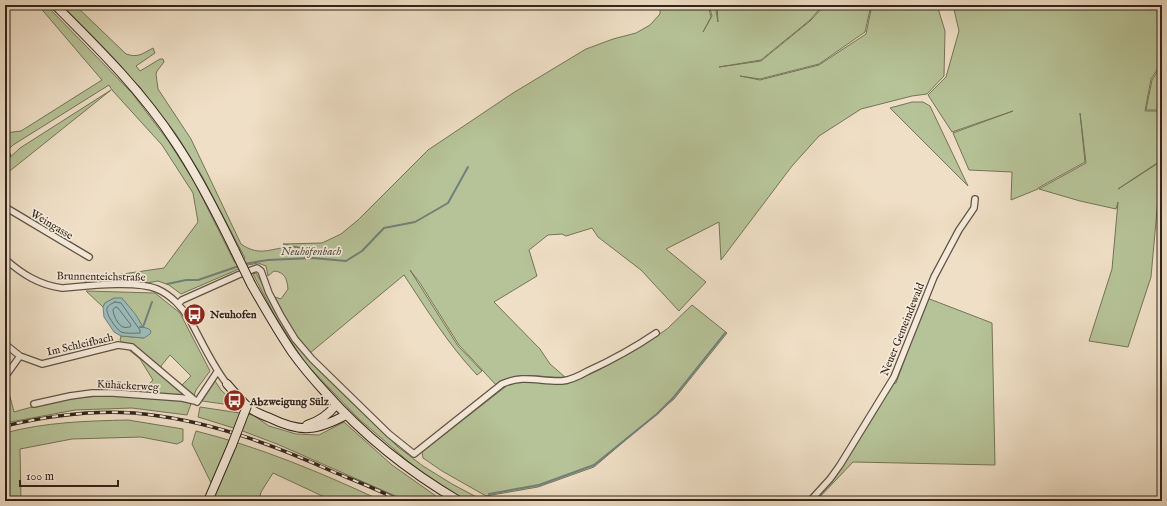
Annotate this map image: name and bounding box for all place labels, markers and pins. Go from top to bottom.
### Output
bus stop icon: Neuhofen [182,301,208,327]
place label: Neuhofen [209,308,257,322]
bus stop icon: Abzweigung Sülz [222,388,248,414]
place label: Abzweigung Sülz [249,395,330,409]

